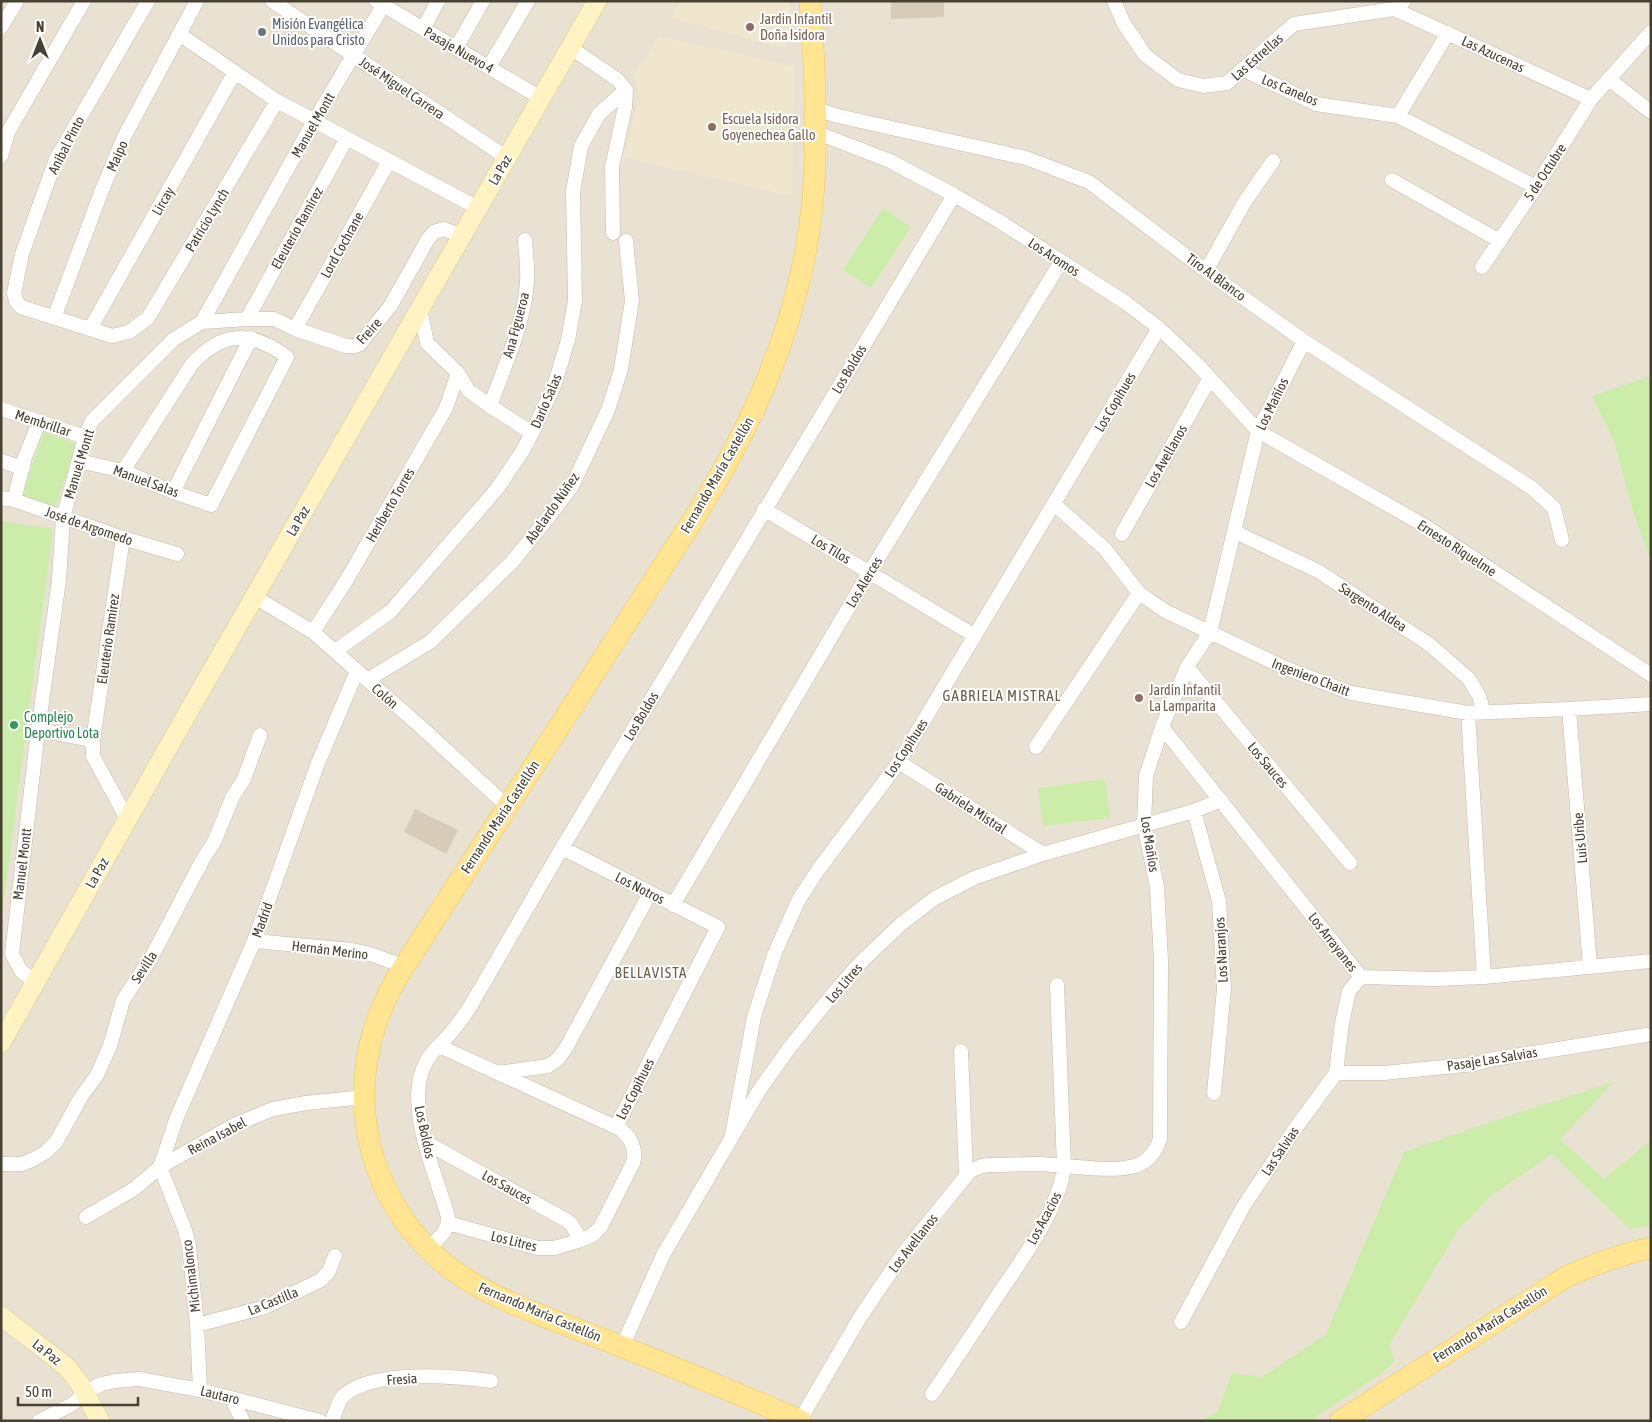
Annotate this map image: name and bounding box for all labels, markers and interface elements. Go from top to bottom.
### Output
place label: Jardín Infantil Doña Isidora [760,11,832,43]
north arrow [15,15,65,65]
place label: Misión Evangélica Unidos para Cristo [272,16,365,48]
text: N [36,19,44,35]
marker: Jardín Infantil Doña Isidora [744,21,756,33]
street label: Pasaje Nuevo 4 [421,24,497,77]
marker: Misión Evangélica Unidos para Cristo [256,26,268,38]
street label: Las Estrellas [1228,30,1286,84]
street label: Las Azucenas [1459,33,1527,75]
street label: José Miguel Carrera [356,54,448,122]
street label: Los Canelos [1259,71,1321,109]
street label: Manuel Montt [288,90,338,160]
place label: Escuela Isidora Goyenechea Gallo [722,111,815,143]
street label: Aníbal Pinto [45,113,87,177]
marker: Escuela Isidora Goyenechea Gallo [706,121,718,133]
street label: Maipo [103,138,131,174]
street label: 5 de Octubre [1521,141,1569,203]
street label: La Paz [485,152,515,188]
street label: Lircay [149,184,178,218]
street label: Eleuterio Ramírez [268,184,326,272]
street label: Patricio Lynch [182,185,232,255]
street label: Lord Cochrane [317,209,367,281]
street label: Los Aromos [1025,234,1083,280]
street label: Tiro Al Blanco [1183,250,1249,304]
street label: Ana Figueroa [500,290,532,360]
street label: Freire [353,315,385,347]
street label: Los Boldos [828,342,870,396]
street label: Los Copihues [1091,369,1139,435]
street label: Darío Salas [527,371,565,431]
street label: Los Mañíos [1252,375,1292,433]
street label: Membrillar [13,406,74,440]
street label: Fernando María Castellón [677,414,757,536]
street label: Los Avellanos [1142,422,1190,490]
street label: Manuel Montt [61,427,97,501]
street label: Manuel Salas [111,462,181,500]
street label: Heriberto Torres [362,465,418,545]
street label: Abelardo Núñez [522,470,582,546]
street label: La Paz [283,503,313,539]
street label: José de Argomedo [43,504,135,548]
street label: Ernesto Riquelme [1415,517,1499,579]
street label: Los Tilos [808,531,854,567]
street label: Los Alerces [843,554,885,610]
street label: Sargento Aldea [1336,579,1410,635]
street label: Eleuterio Ramírez [94,593,122,685]
street label: Ingeniero Chaitt [1270,655,1352,699]
street label: Colón [368,680,402,712]
place label: Jardín Infantil La Lamparita [1149,682,1221,714]
district label: GABRIELA MISTRAL [943,687,1061,704]
street label: Los Boldos [620,689,662,743]
marker: Jardín Infantil La Lamparita [1133,692,1145,704]
place label: Complejo Deportivo Lota [24,709,99,741]
street label: Los Copihues [881,716,931,780]
marker: Complejo Deportivo Lota [8,719,20,731]
street label: Los Sauces [1244,739,1292,791]
street label: Fernando María Castellón [458,758,542,876]
street label: Gabriela Mistral [932,779,1010,837]
street label: Luis Uribe [1570,812,1590,864]
street label: Los Mañíos [1138,815,1162,873]
street label: Manuel Montt [10,827,34,901]
street label: La Paz [82,855,112,891]
street label: Los Notros [613,869,667,907]
street label: Madrid [248,900,276,940]
street label: Los Arrayanes [1305,909,1361,975]
street label: Los Naranjos [1211,917,1231,983]
street label: Hernán Merino [291,937,369,963]
street label: Sevilla [128,948,160,986]
street label: Los Litres [823,960,865,1006]
district label: BELLAVISTA [615,964,687,981]
street label: Pasaje Las Salvias [1446,1044,1538,1074]
street label: Los Copihues [613,1056,657,1122]
street label: Los Boldos [412,1104,438,1160]
street label: Reina Isabel [185,1114,249,1158]
street label: Las Salvias [1258,1124,1302,1178]
street label: Los Sauces [479,1167,535,1207]
street label: Los Acacios [1023,1189,1065,1247]
street label: Los Avellanos [885,1210,941,1275]
street label: Los Litres [489,1228,539,1254]
street label: Michimalonco [179,1239,203,1313]
street label: Fernando María Castellón [476,1279,604,1345]
street label: Fernando María Castellón [1430,1282,1550,1366]
street label: La Castilla [246,1284,300,1318]
street label: La Paz [29,1336,65,1368]
street label: Fresia [386,1370,418,1388]
scale bar [18,1374,138,1406]
street label: Lautaro [199,1382,241,1408]
text: 50 m [25,1383,52,1400]

